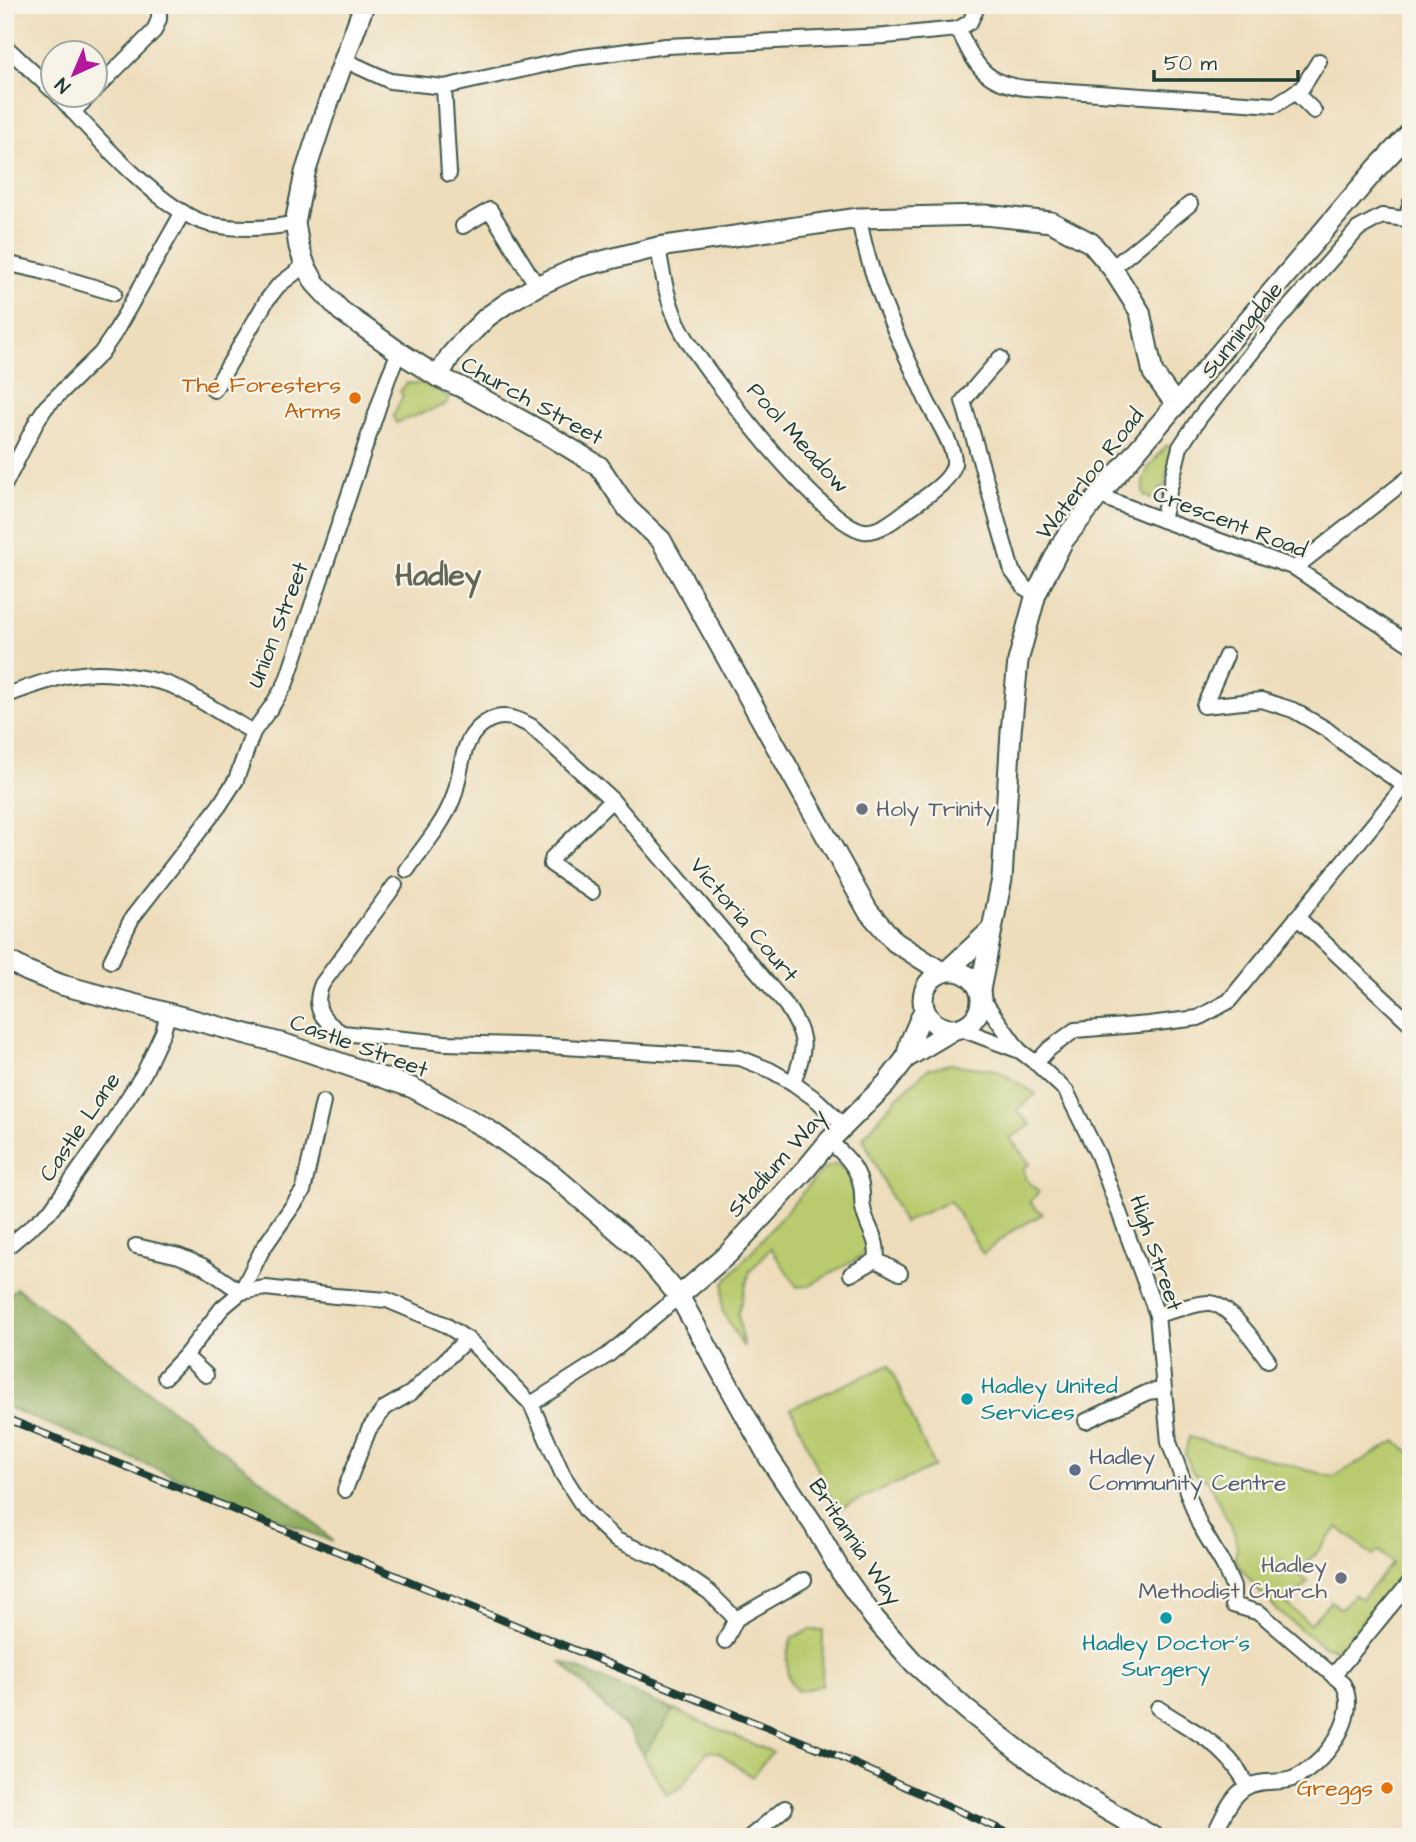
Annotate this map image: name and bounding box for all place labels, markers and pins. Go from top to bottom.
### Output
place label: The Foresters Arms [182,369,341,427]
marker: The Foresters Arms [347,390,363,406]
place label: Holy Trinity [876,793,996,826]
marker: Holy Trinity [854,801,870,817]
place label: Hadley United Services [981,1370,1118,1428]
marker: Hadley United Services [959,1391,975,1407]
place label: Hadley Community Centre [1089,1441,1286,1500]
marker: Hadley Community Centre [1067,1462,1083,1478]
place label: Hadley Methodist Church [1139,1549,1328,1607]
marker: Hadley Methodist Church [1333,1570,1349,1586]
marker: Hadley Doctor's Surgery [1158,1610,1174,1626]
place label: Hadley Doctor's Surgery [1082,1627,1250,1686]
place label: Greggs [1297,1772,1373,1805]
marker: Greggs [1379,1780,1395,1796]

